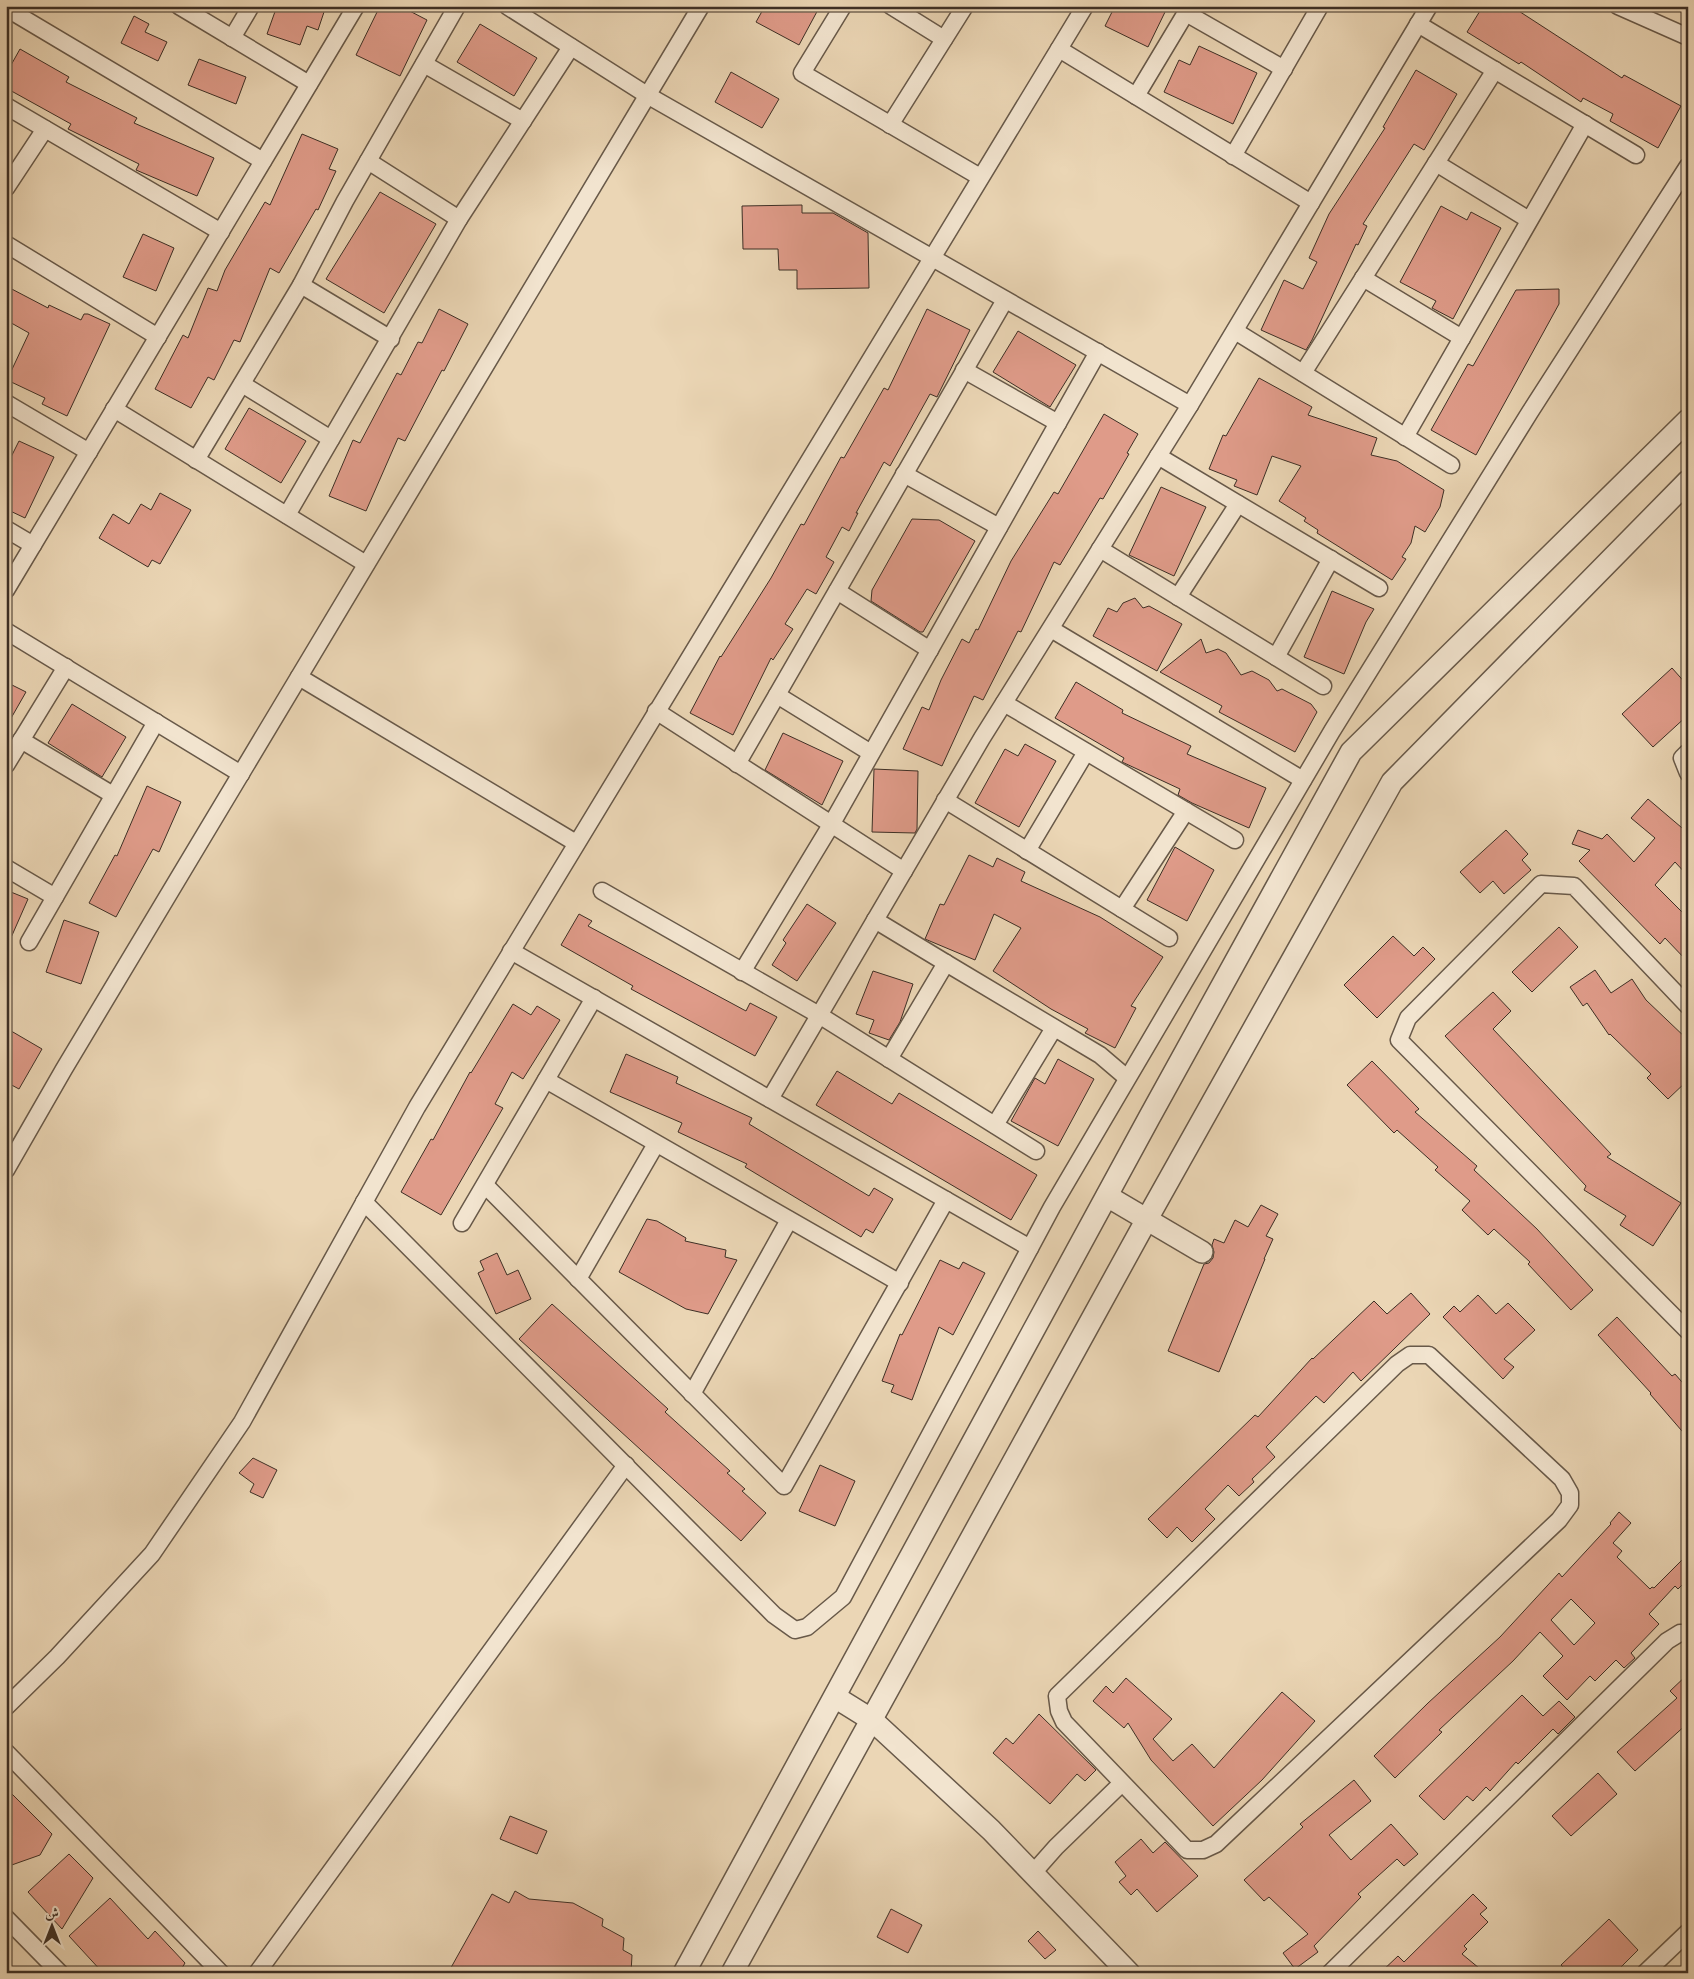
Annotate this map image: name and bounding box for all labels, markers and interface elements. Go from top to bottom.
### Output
north arrow [28,1902,78,1952]
text: ش [45,1905,59,1925]

